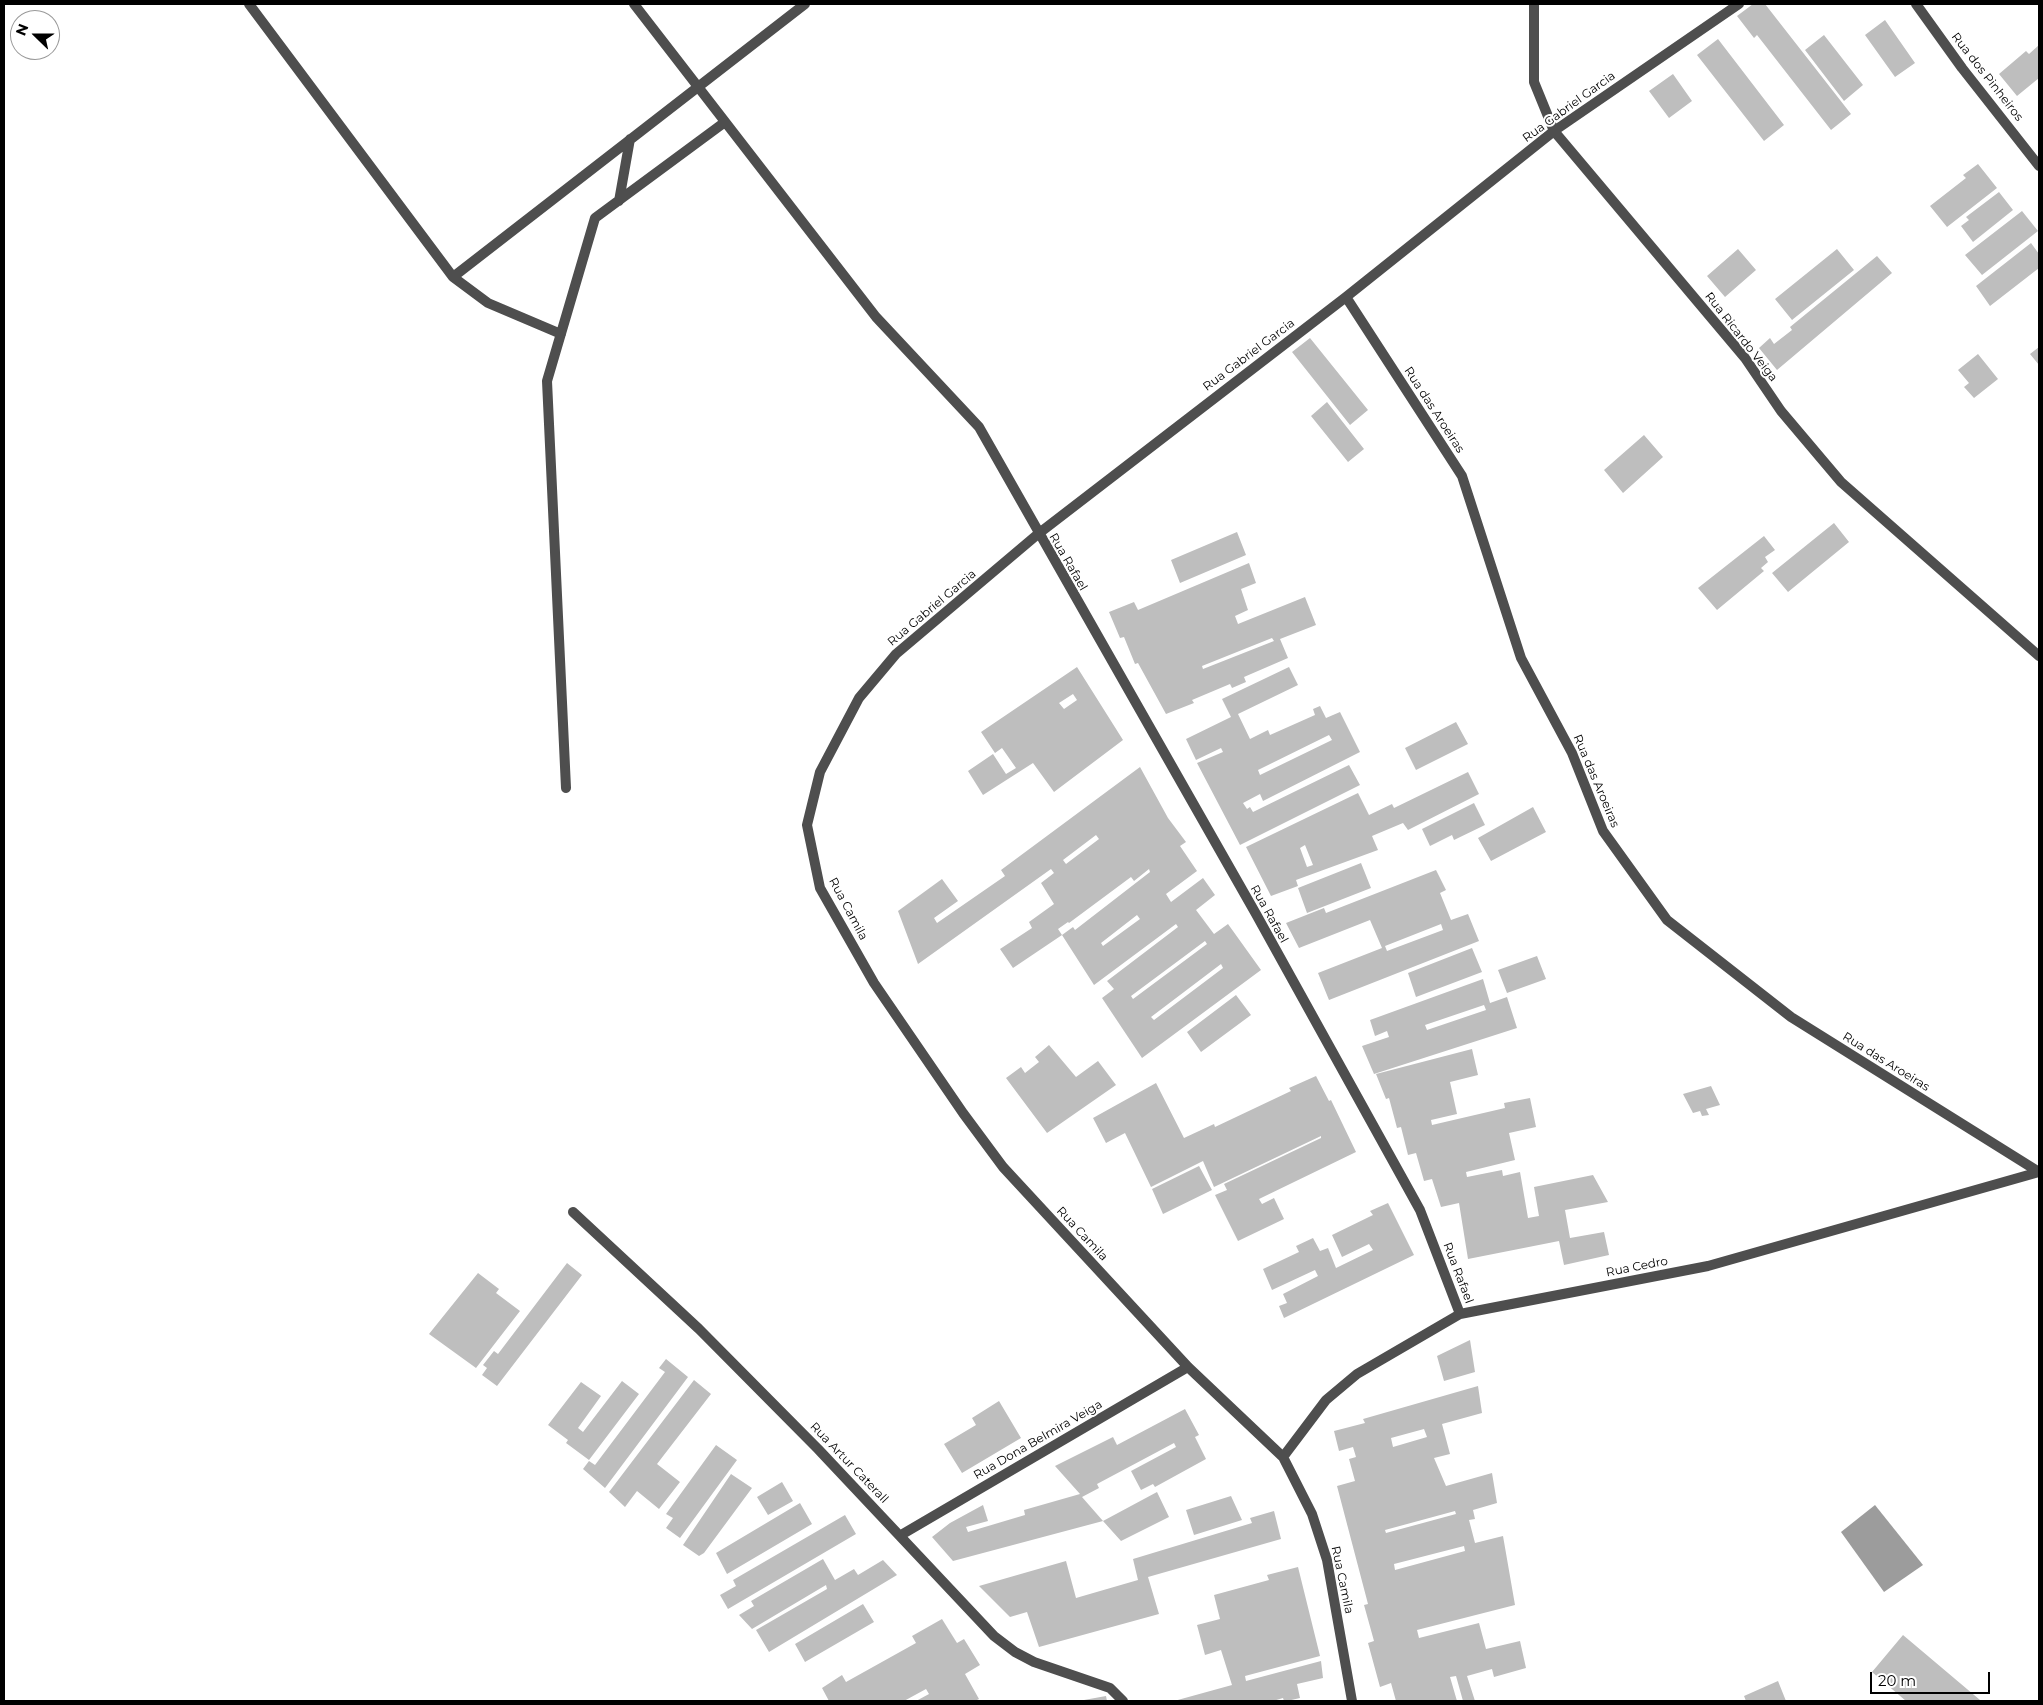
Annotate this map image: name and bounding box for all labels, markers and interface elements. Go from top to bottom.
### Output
north arrow [10,10,60,60]
text: N [12,21,32,38]
street label: Rua dos Pinheiros [1948,30,2026,124]
street label: Rua Gabriel Garcia [1520,69,1618,145]
street label: Rua Ricardo Veiga [1702,289,1780,385]
street label: Rua Gabriel Garcia [1200,316,1298,394]
street label: Rua das Aroeiras [1401,364,1467,456]
street label: Rua Rafael [1046,531,1090,593]
street label: Rua Gabriel Garcia [885,567,979,649]
street label: Rua das Aroeiras [1570,732,1622,830]
street label: Rua Camila [826,875,870,943]
street label: Rua Rafael [1247,882,1291,946]
street label: Rua das Aroeiras [1840,1029,1932,1095]
street label: Rua Camila [1053,1204,1111,1264]
street label: Rua Rafael [1440,1240,1476,1306]
street label: Rua Cedro [1605,1254,1669,1280]
street label: Rua Dona Belmira Veiga [971,1397,1105,1483]
street label: Rua Artur Caterall [807,1420,891,1506]
street label: Rua Camila [1328,1545,1356,1615]
scale bar [1873,1662,1993,1694]
text: 20 m [1878,1671,1916,1690]

